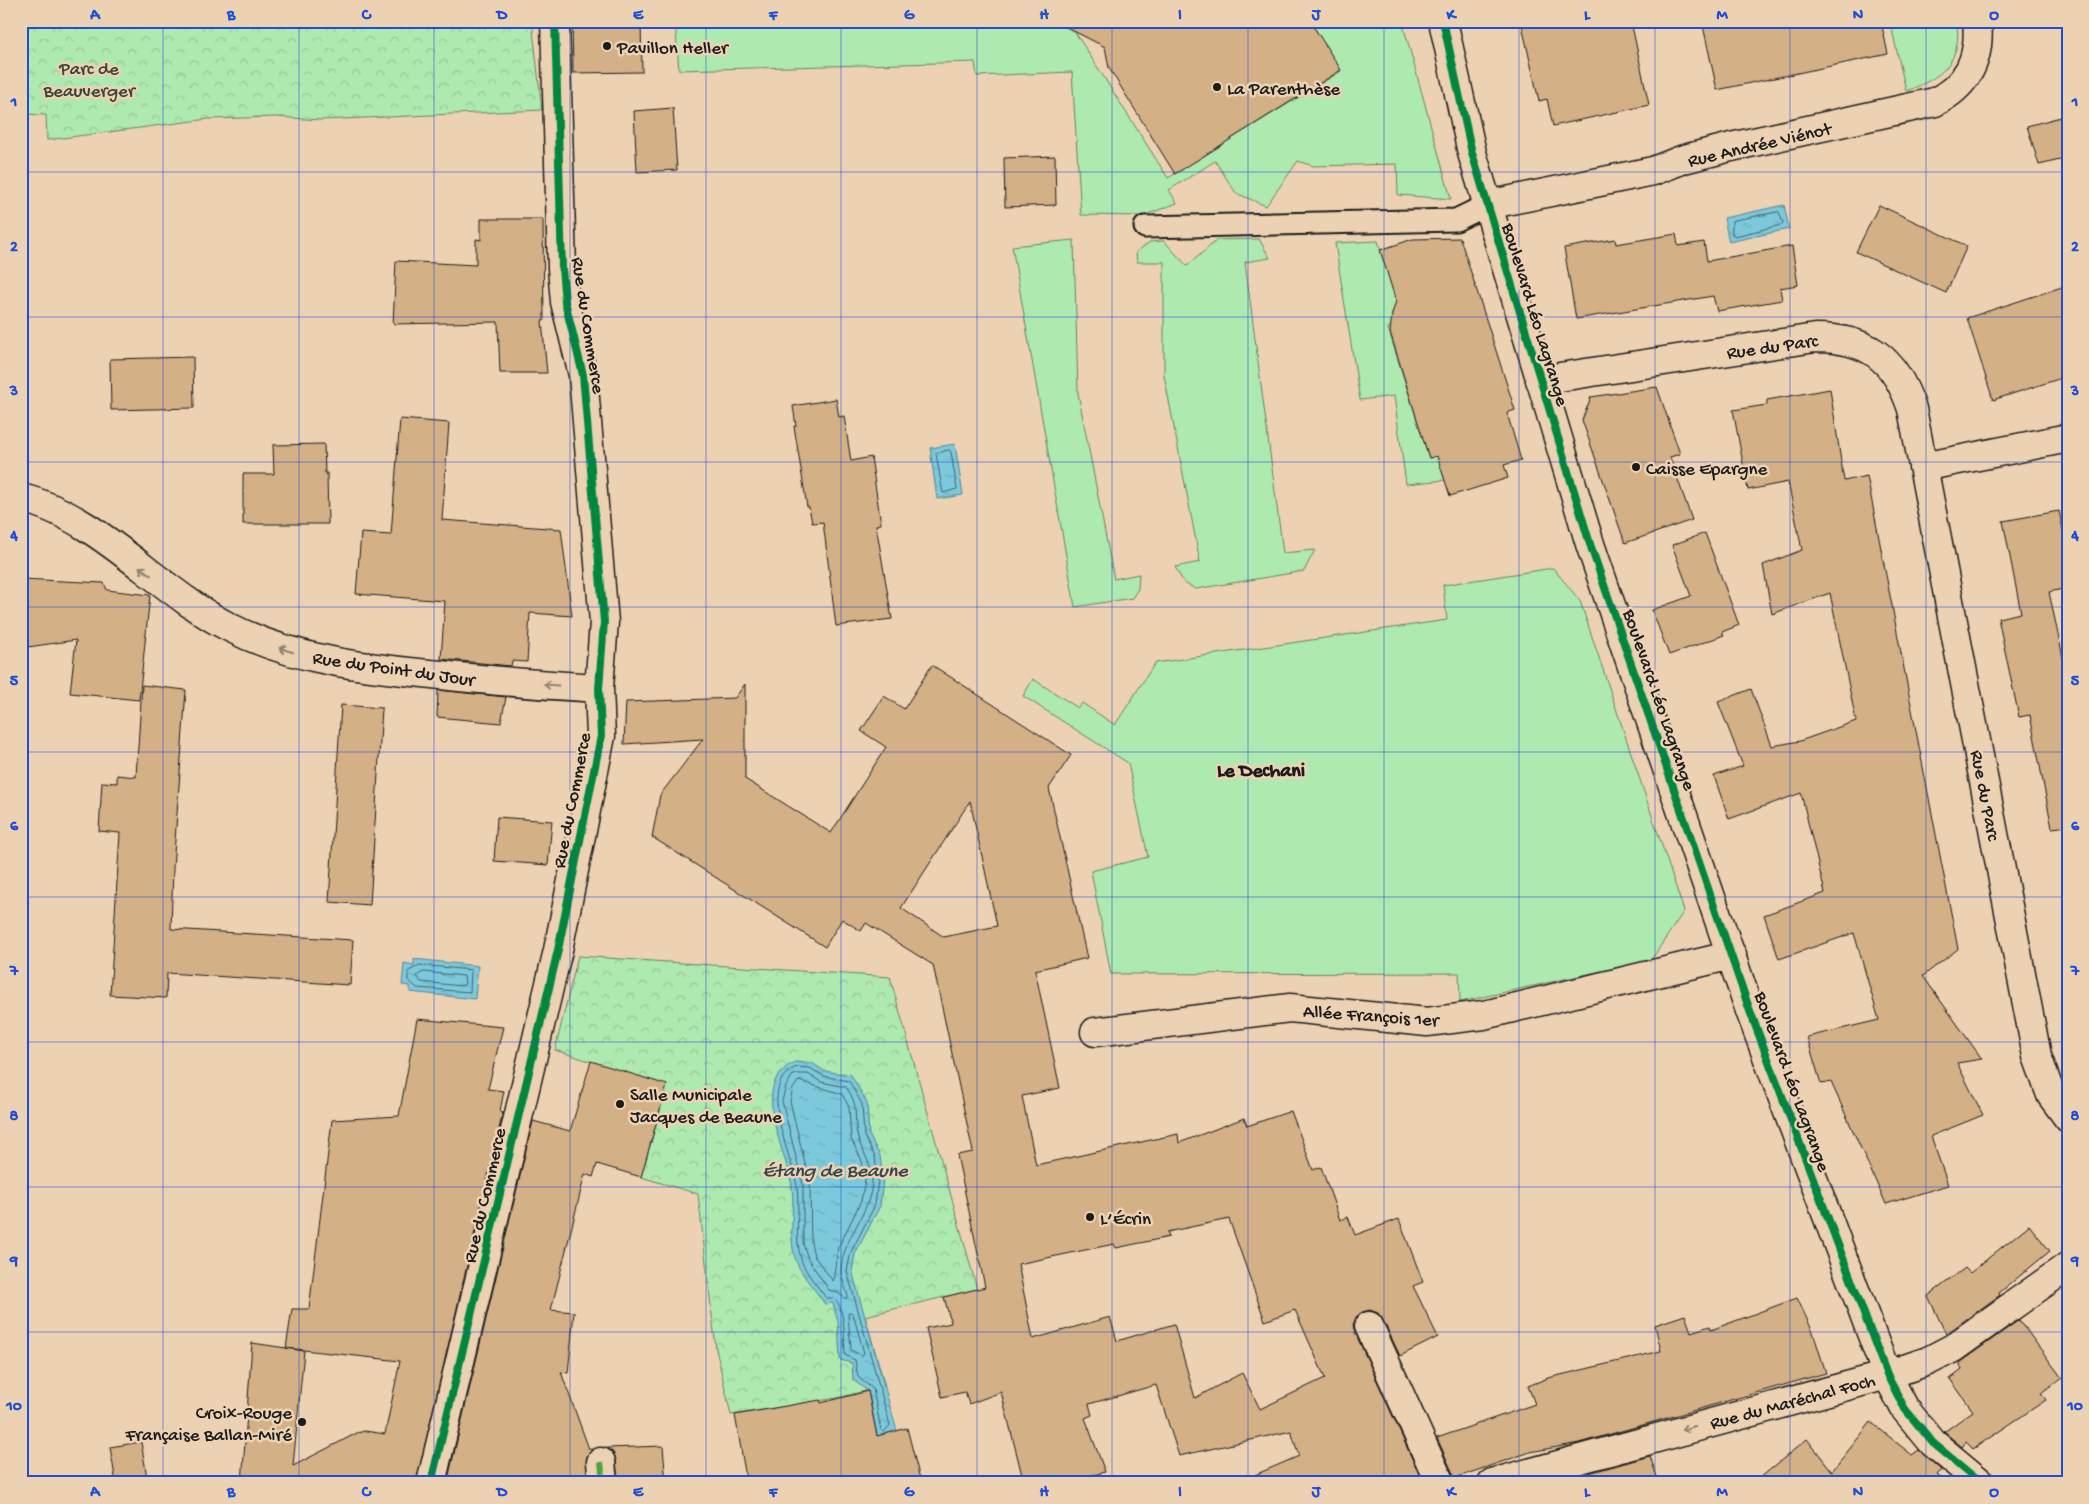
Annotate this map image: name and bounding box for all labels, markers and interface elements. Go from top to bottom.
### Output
text: A [89,7,101,26]
text: B [226,7,236,26]
text: C [361,7,372,26]
text: D [495,7,508,26]
text: E [633,7,644,26]
text: F [768,7,779,26]
text: G [904,7,915,26]
text: H [1039,7,1049,26]
text: I [1178,7,1182,26]
text: J [1311,7,1322,26]
text: K [1446,7,1458,26]
text: L [1584,7,1591,26]
text: M [1716,7,1728,26]
text: N [1853,7,1864,26]
text: O [1989,7,1999,26]
place label: Pavillon Heller [616,38,730,61]
marker: Pavillon Heller [601,40,613,52]
park label: Parc de Beauverger [42,59,137,104]
place label: La Parenthèse [1227,79,1340,102]
marker: La Parenthèse [1211,81,1223,93]
text: 1 [10,94,17,113]
text: 1 [2071,94,2078,113]
street label: Rue Andrée Viénot [1686,118,1836,174]
street label: Boulevard Léo Lagrange [1495,220,1572,409]
text: 2 [10,239,18,258]
text: 2 [2071,239,2079,258]
street label: Rue du Commerce [564,256,609,396]
street label: Rue du Parc [1725,331,1820,366]
text: 3 [9,383,18,402]
text: 3 [2070,383,2079,402]
place label: Caisse Epargne [1646,459,1768,482]
marker: Caisse Epargne [1630,461,1642,473]
text: 4 [9,528,18,547]
text: 4 [2070,528,2079,547]
one-way arrow [139,566,153,576]
street label: Boulevard Léo Lagrange [1616,606,1700,794]
one-way arrow [278,645,294,655]
street label: Rue du Point du Jour [311,648,478,694]
text: 5 [10,673,19,692]
text: 5 [2071,673,2080,692]
one-way arrow [543,680,559,689]
street label: Rue du Commerce [549,731,598,870]
street label: Rue du Parc [1964,748,2004,844]
district label: Le Dechani [1217,761,1305,784]
text: 6 [10,818,19,837]
text: 6 [2071,818,2080,837]
text: 7 [9,963,19,982]
text: 7 [2070,963,2080,982]
street label: Boulevard Léo Lagrange [1747,988,1834,1176]
street label: Allée François 1er [1302,1001,1442,1034]
place label: Salle Municipale Jacques de Beaune [630,1085,782,1130]
marker: Salle Municipale Jacques de Beaune [614,1098,626,1110]
text: 8 [10,1108,19,1127]
text: 8 [2071,1108,2080,1127]
street label: Rue du Commerce [460,1126,513,1265]
water label: Étang de Beaune [763,1161,908,1184]
place label: L’Écrin [1100,1209,1151,1232]
marker: L’Écrin [1084,1211,1096,1223]
text: 9 [9,1253,18,1272]
text: 9 [2070,1253,2079,1272]
street label: Rue du Maréchal Foch [1708,1370,1878,1437]
text: 10 [5,1398,22,1417]
text: 10 [2066,1398,2083,1417]
place label: Croix-Rouge Française Ballan-Miré [125,1403,292,1448]
marker: Croix-Rouge Française Ballan-Miré [296,1416,308,1428]
one-way arrow [1680,1424,1696,1433]
text: A [89,1484,101,1503]
text: B [226,1484,236,1503]
text: C [361,1484,372,1503]
text: D [495,1484,508,1503]
text: E [633,1484,644,1503]
text: F [768,1484,779,1503]
text: G [904,1484,915,1503]
text: H [1039,1484,1049,1503]
text: I [1178,1484,1182,1503]
text: J [1311,1484,1322,1503]
text: K [1446,1484,1458,1503]
text: L [1584,1484,1591,1503]
text: M [1716,1484,1728,1503]
text: N [1853,1484,1864,1503]
text: O [1989,1484,1999,1503]

